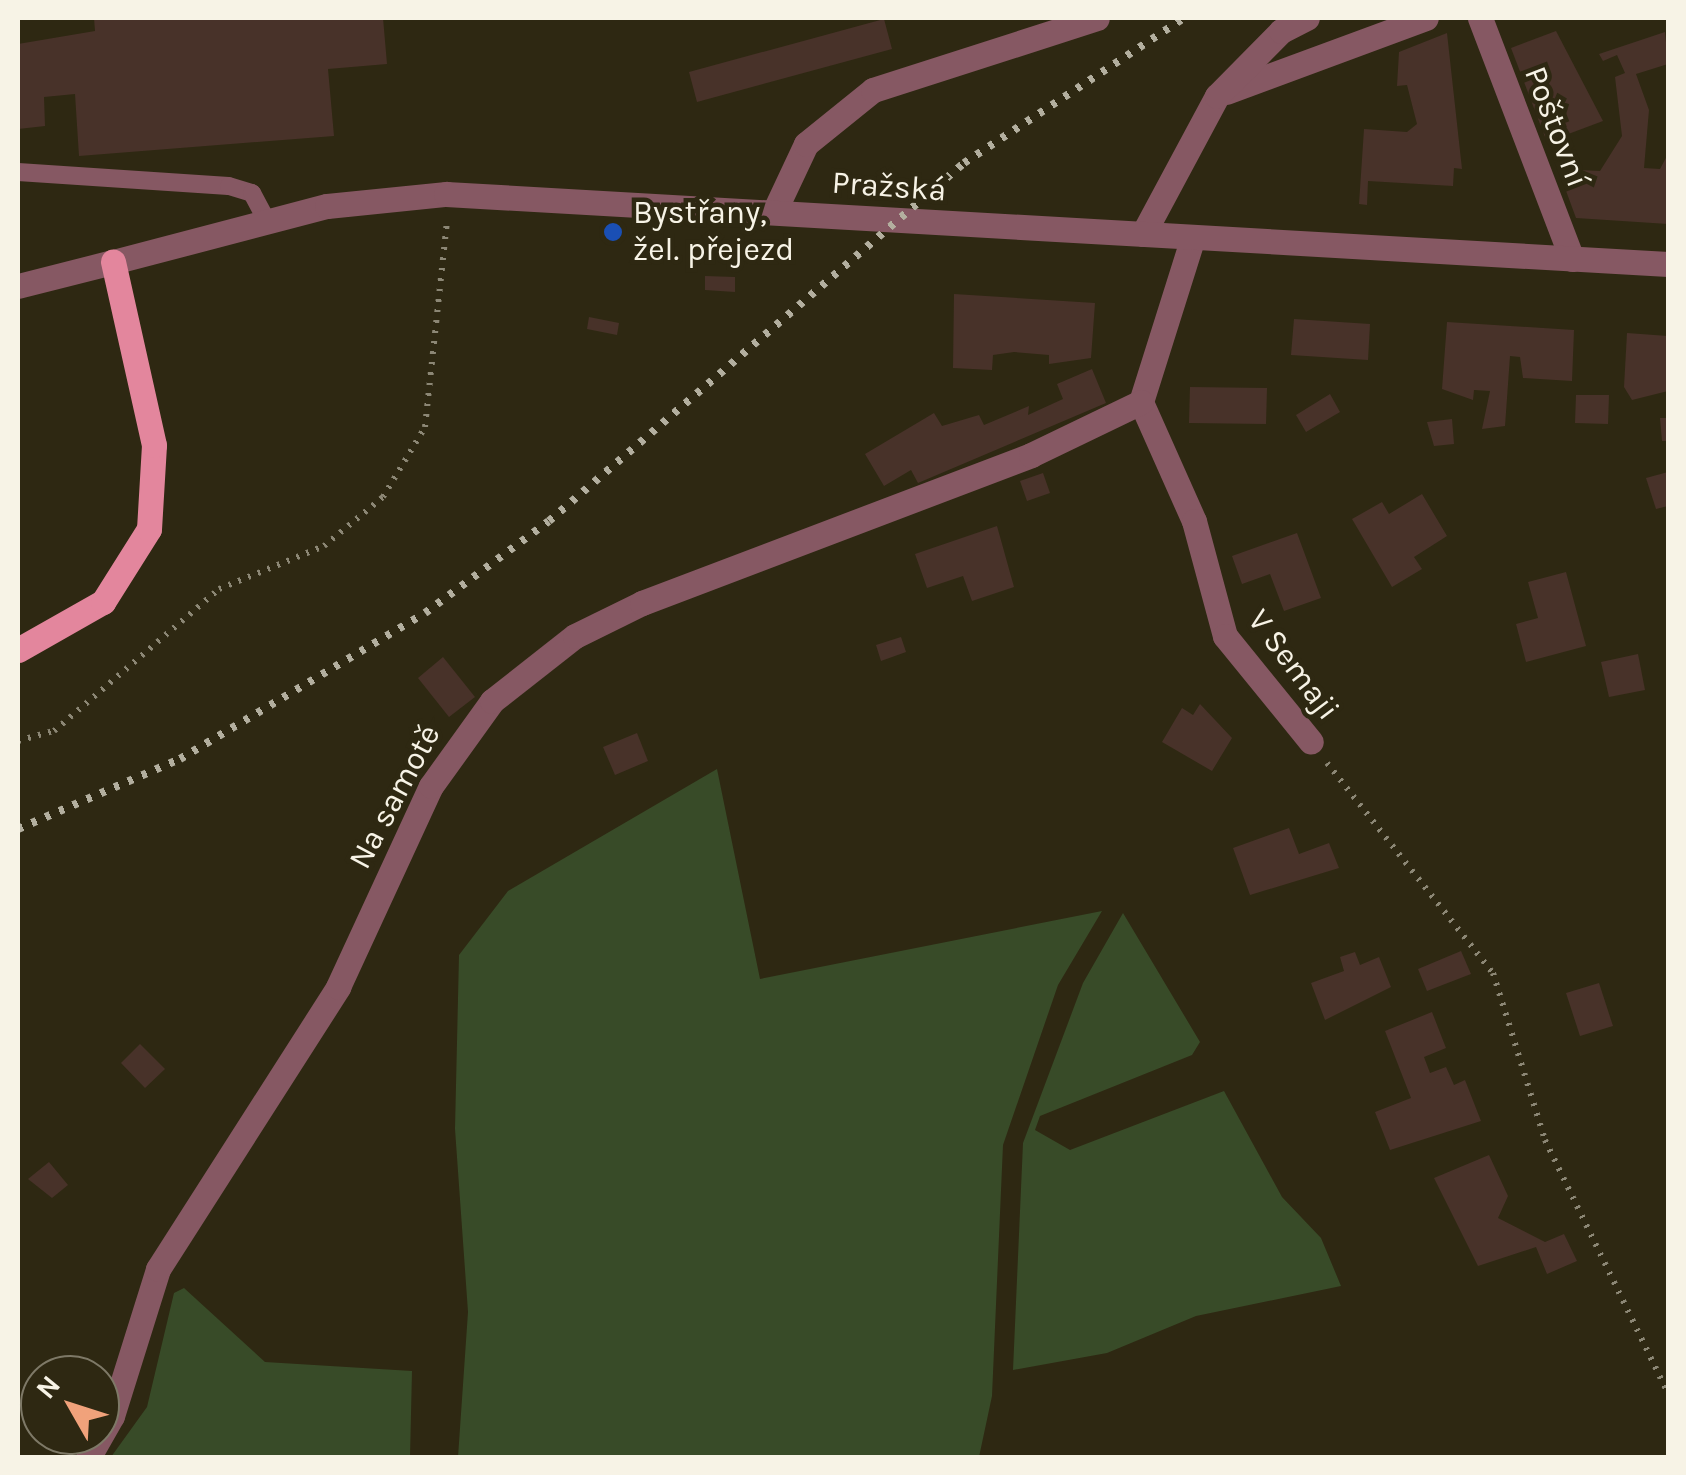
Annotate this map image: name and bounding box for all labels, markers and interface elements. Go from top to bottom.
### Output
street label: Poštovní [1515,61,1597,193]
street label: Pražská [831,164,947,210]
place label: Bystřany, žel. přejezd [633,195,794,270]
marker: Bystřany, žel. přejezd [602,221,624,243]
street label: V Semaji [1239,602,1347,728]
street label: Na samotě [341,718,449,876]
north arrow [20,1355,120,1455]
text: N [29,1369,67,1405]

